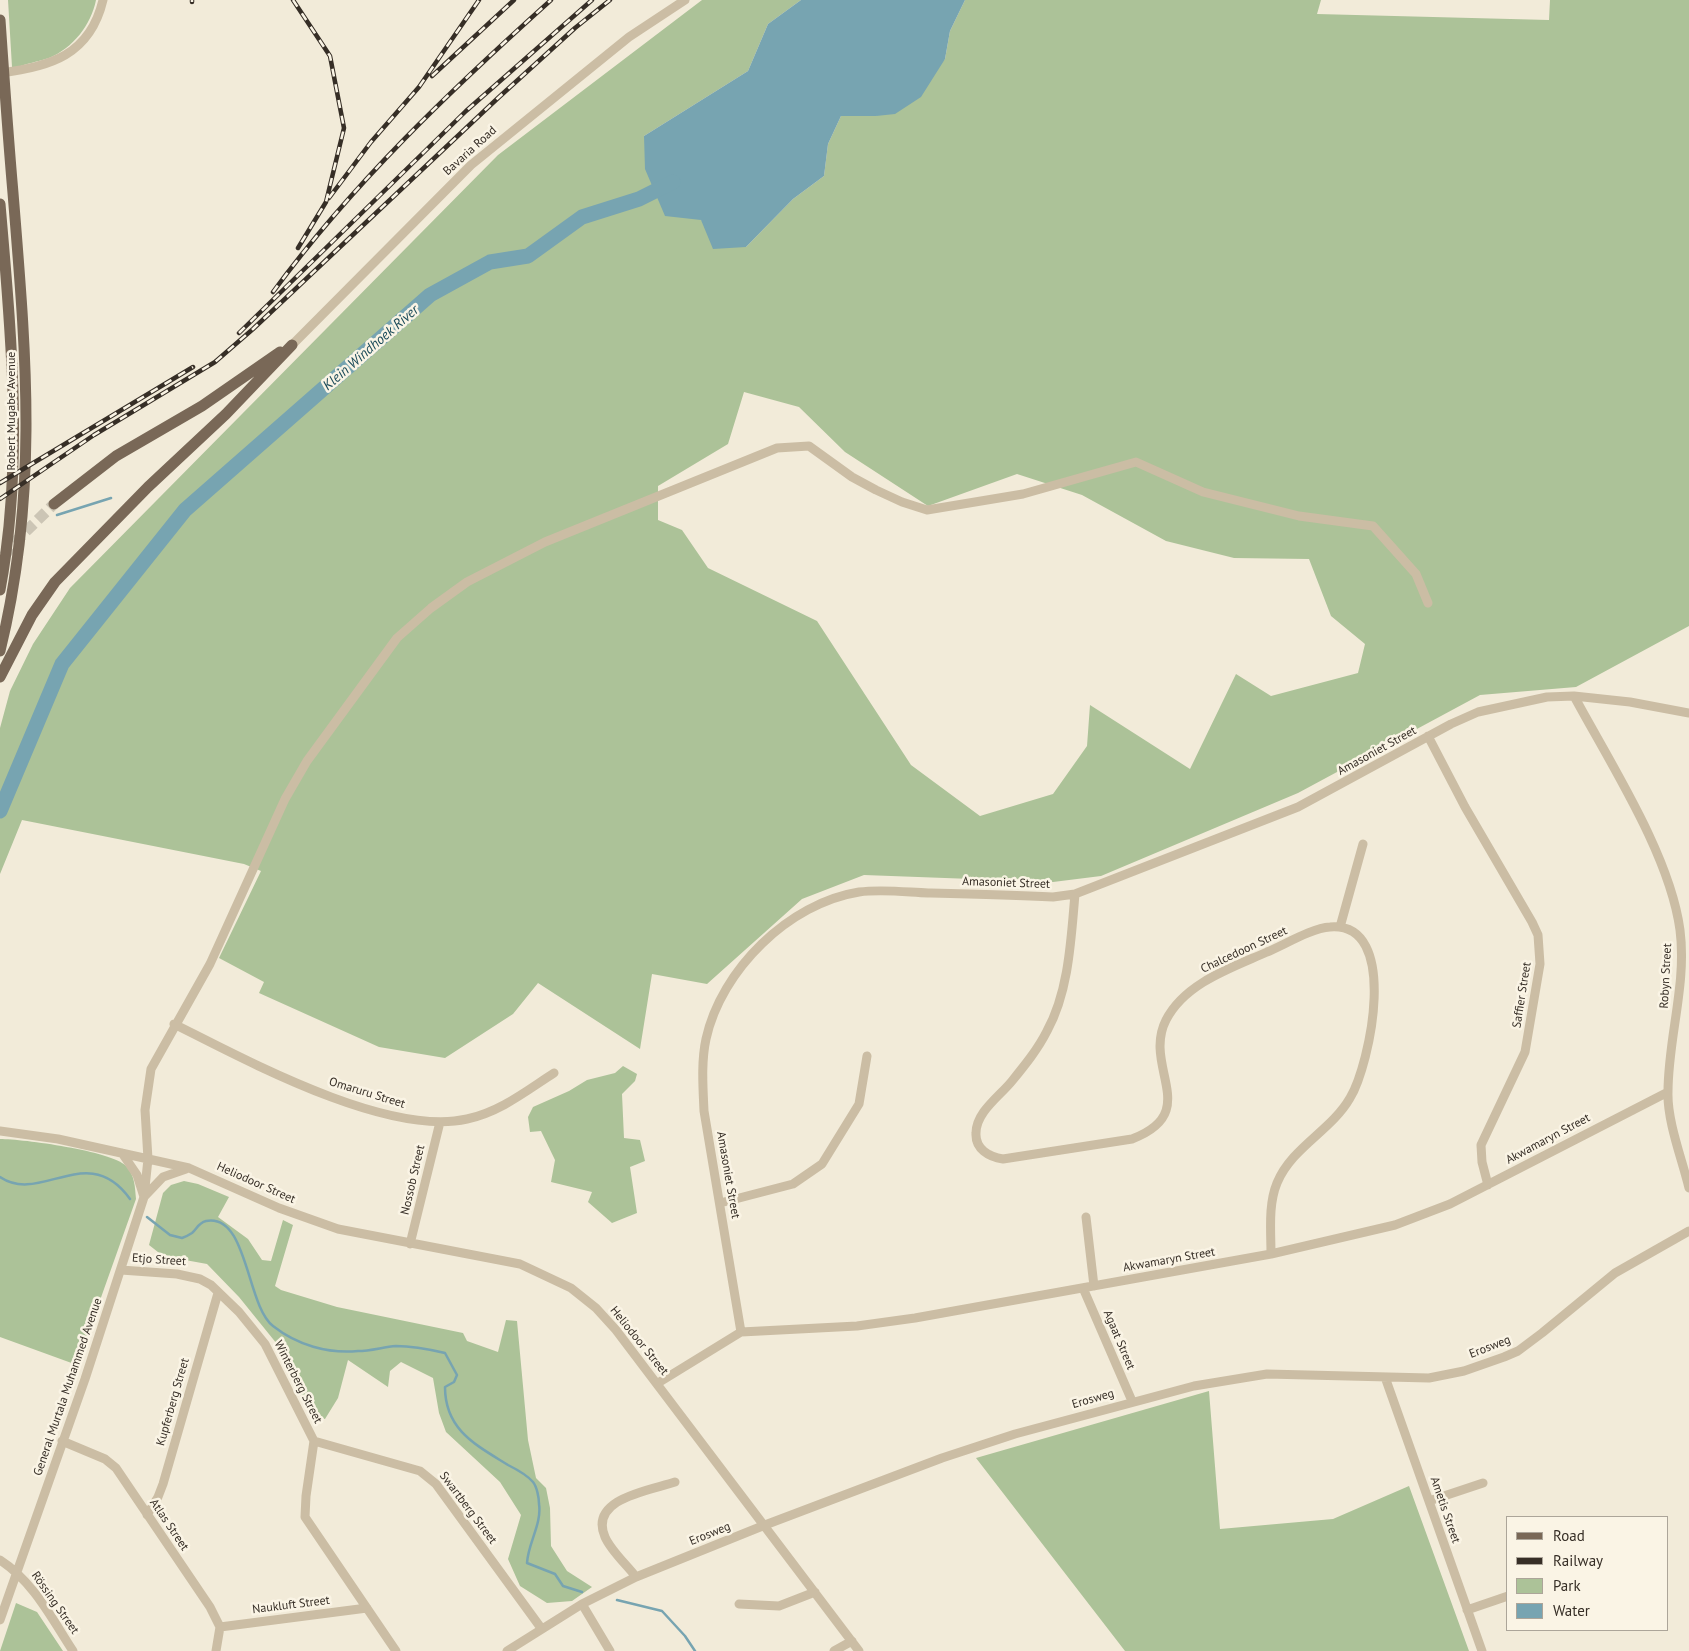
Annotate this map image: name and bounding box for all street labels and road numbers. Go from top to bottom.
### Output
street label: Bavaria Road [440,123,500,179]
street label: Robert Mugabe Avenue [5,352,19,470]
street label: Amasoniet Street [1335,723,1419,779]
street label: Amasoniet Street [962,874,1050,892]
street label: Chalcedoon Street [1198,924,1290,976]
street label: Robyn Street [1657,943,1675,1009]
street label: Saffier Street [1510,961,1534,1029]
street label: Omaruru Street [327,1075,407,1111]
street label: Akwamaryn Street [1503,1111,1593,1167]
street label: Amasoniet Street [713,1130,743,1220]
street label: Nossob Street [398,1144,428,1216]
street label: Heliodoor Street [214,1159,298,1207]
street label: Akwamaryn Street [1122,1245,1216,1275]
street label: Etjo Street [132,1251,186,1269]
street label: General Murtala Muhammed Avenue [31,1296,105,1478]
street label: Heliodoor Street [607,1304,671,1378]
street label: Agaat Street [1100,1308,1138,1372]
street label: Erosweg [1467,1333,1513,1361]
street label: Winterberg Street [271,1338,325,1426]
street label: Kupferberg Street [154,1356,192,1448]
street label: Erosweg [1070,1386,1116,1412]
street label: Swartberg Street [436,1469,500,1547]
street label: Ametis Street [1427,1475,1463,1545]
street label: Atlas Street [146,1496,192,1554]
street label: Erosweg [687,1519,733,1549]
street label: Rössing Street [28,1569,82,1637]
street label: Naukluft Street [252,1593,330,1617]

